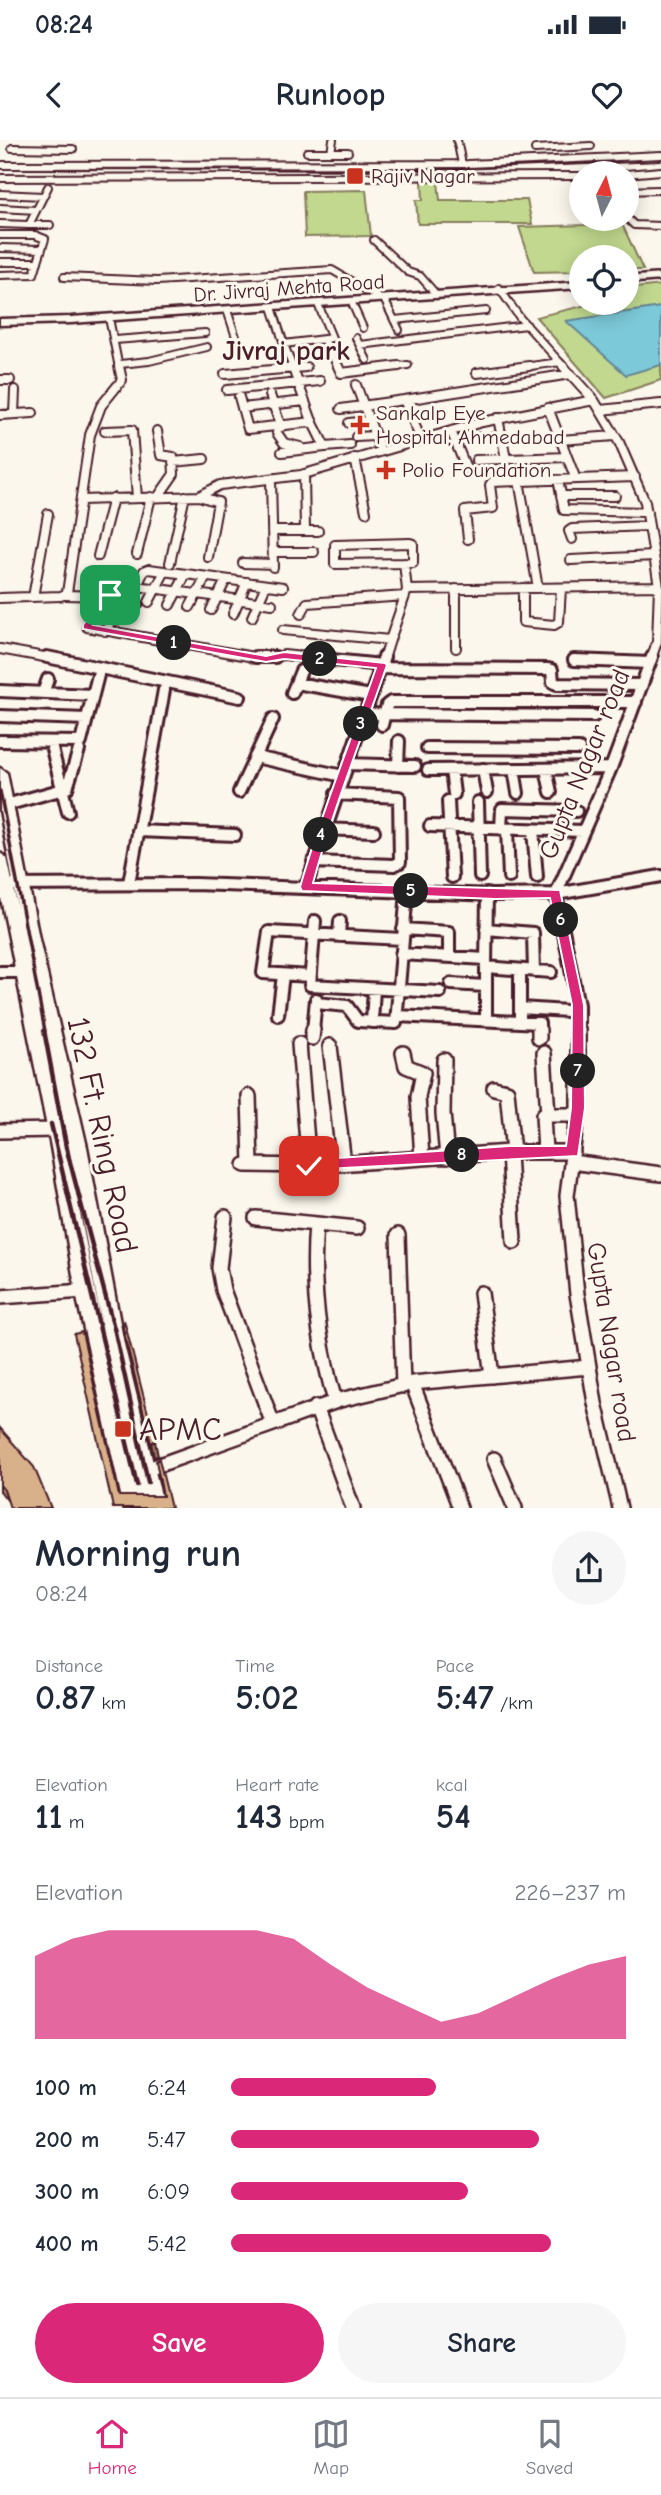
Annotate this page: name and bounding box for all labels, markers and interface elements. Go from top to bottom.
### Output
text: 08:24 [35,10,93,40]
icon: back [35,76,73,114]
text: Runloop [276,76,385,113]
icon: heart [588,76,626,114]
north arrow [569,161,639,231]
map controls [569,161,639,315]
place label: Rajiv Nagar [371,164,475,188]
marker: Rajiv Nagar [345,166,365,186]
button: locate [569,245,639,315]
street label: Dr. Jivraj Mehta Road [193,269,385,307]
district label: Jivraj park [222,335,350,367]
place label: Sankalp Eye Hospital, Ahmedabad [376,401,565,449]
marker: Sankalp Eye Hospital, Ahmedabad [350,415,370,435]
place label: Polio Foundation [402,458,551,482]
marker: Polio Foundation [376,460,396,480]
pin [80,565,140,625]
icon: arrive [91,576,129,614]
pin: 1 [156,626,192,660]
text: 1 [170,631,177,653]
pin: 2 [302,642,338,676]
text: 2 [315,647,324,669]
street label: Gupta Nagar road [533,665,637,864]
pin: 3 [344,706,378,742]
text: 3 [356,712,365,734]
pin: 4 [304,818,338,852]
text: 4 [316,823,325,845]
pin: 5 [394,874,428,908]
text: 5 [405,879,416,901]
pin: 6 [544,902,578,938]
text: 6 [556,908,565,930]
street label: 132 Ft. Ring Road [59,1014,146,1256]
pin: 7 [560,1054,596,1088]
text: 7 [573,1059,582,1081]
pin [279,1136,339,1196]
pin: 8 [444,1138,480,1172]
text: 8 [457,1143,466,1165]
icon: check [290,1147,328,1185]
street label: Gupta Nagar road [580,1240,642,1444]
place label: APMC [139,1411,222,1448]
marker: APMC [113,1419,133,1439]
button: share [552,1531,626,1605]
text: Morning run [35,1532,241,1576]
text: 08:24 [35,1580,88,1607]
text: Distance [35,1655,103,1677]
text: Time [235,1655,275,1677]
text: Pace [436,1655,474,1677]
text: 0.87 [35,1677,95,1718]
text: 5:02 [235,1677,299,1718]
text: 5:47 [436,1677,494,1718]
text: km [95,1692,126,1714]
text: /km [494,1692,533,1714]
text: Elevation [35,1774,108,1796]
text: Heart rate [235,1774,319,1796]
text: kcal [436,1774,468,1796]
text: 11 [35,1796,63,1837]
text: 143 [235,1796,282,1837]
text: 54 [436,1796,471,1837]
text: m [63,1811,85,1833]
text: bpm [282,1811,325,1833]
text: Elevation [35,1879,123,1906]
text: 226–237 m [514,1879,626,1906]
text: 100 m [35,2074,97,2101]
text: 6:24 [147,2074,187,2101]
text: 200 m [35,2126,99,2153]
text: 5:47 [147,2126,186,2153]
text: 300 m [35,2178,99,2205]
text: 6:09 [147,2178,190,2205]
text: 400 m [35,2230,99,2257]
text: 5:42 [147,2230,187,2257]
button: Save [35,2303,324,2383]
button: Share [338,2303,626,2383]
tab: Home [88,2415,137,2479]
tab: Map [312,2415,350,2479]
tab: Saved [526,2415,573,2479]

